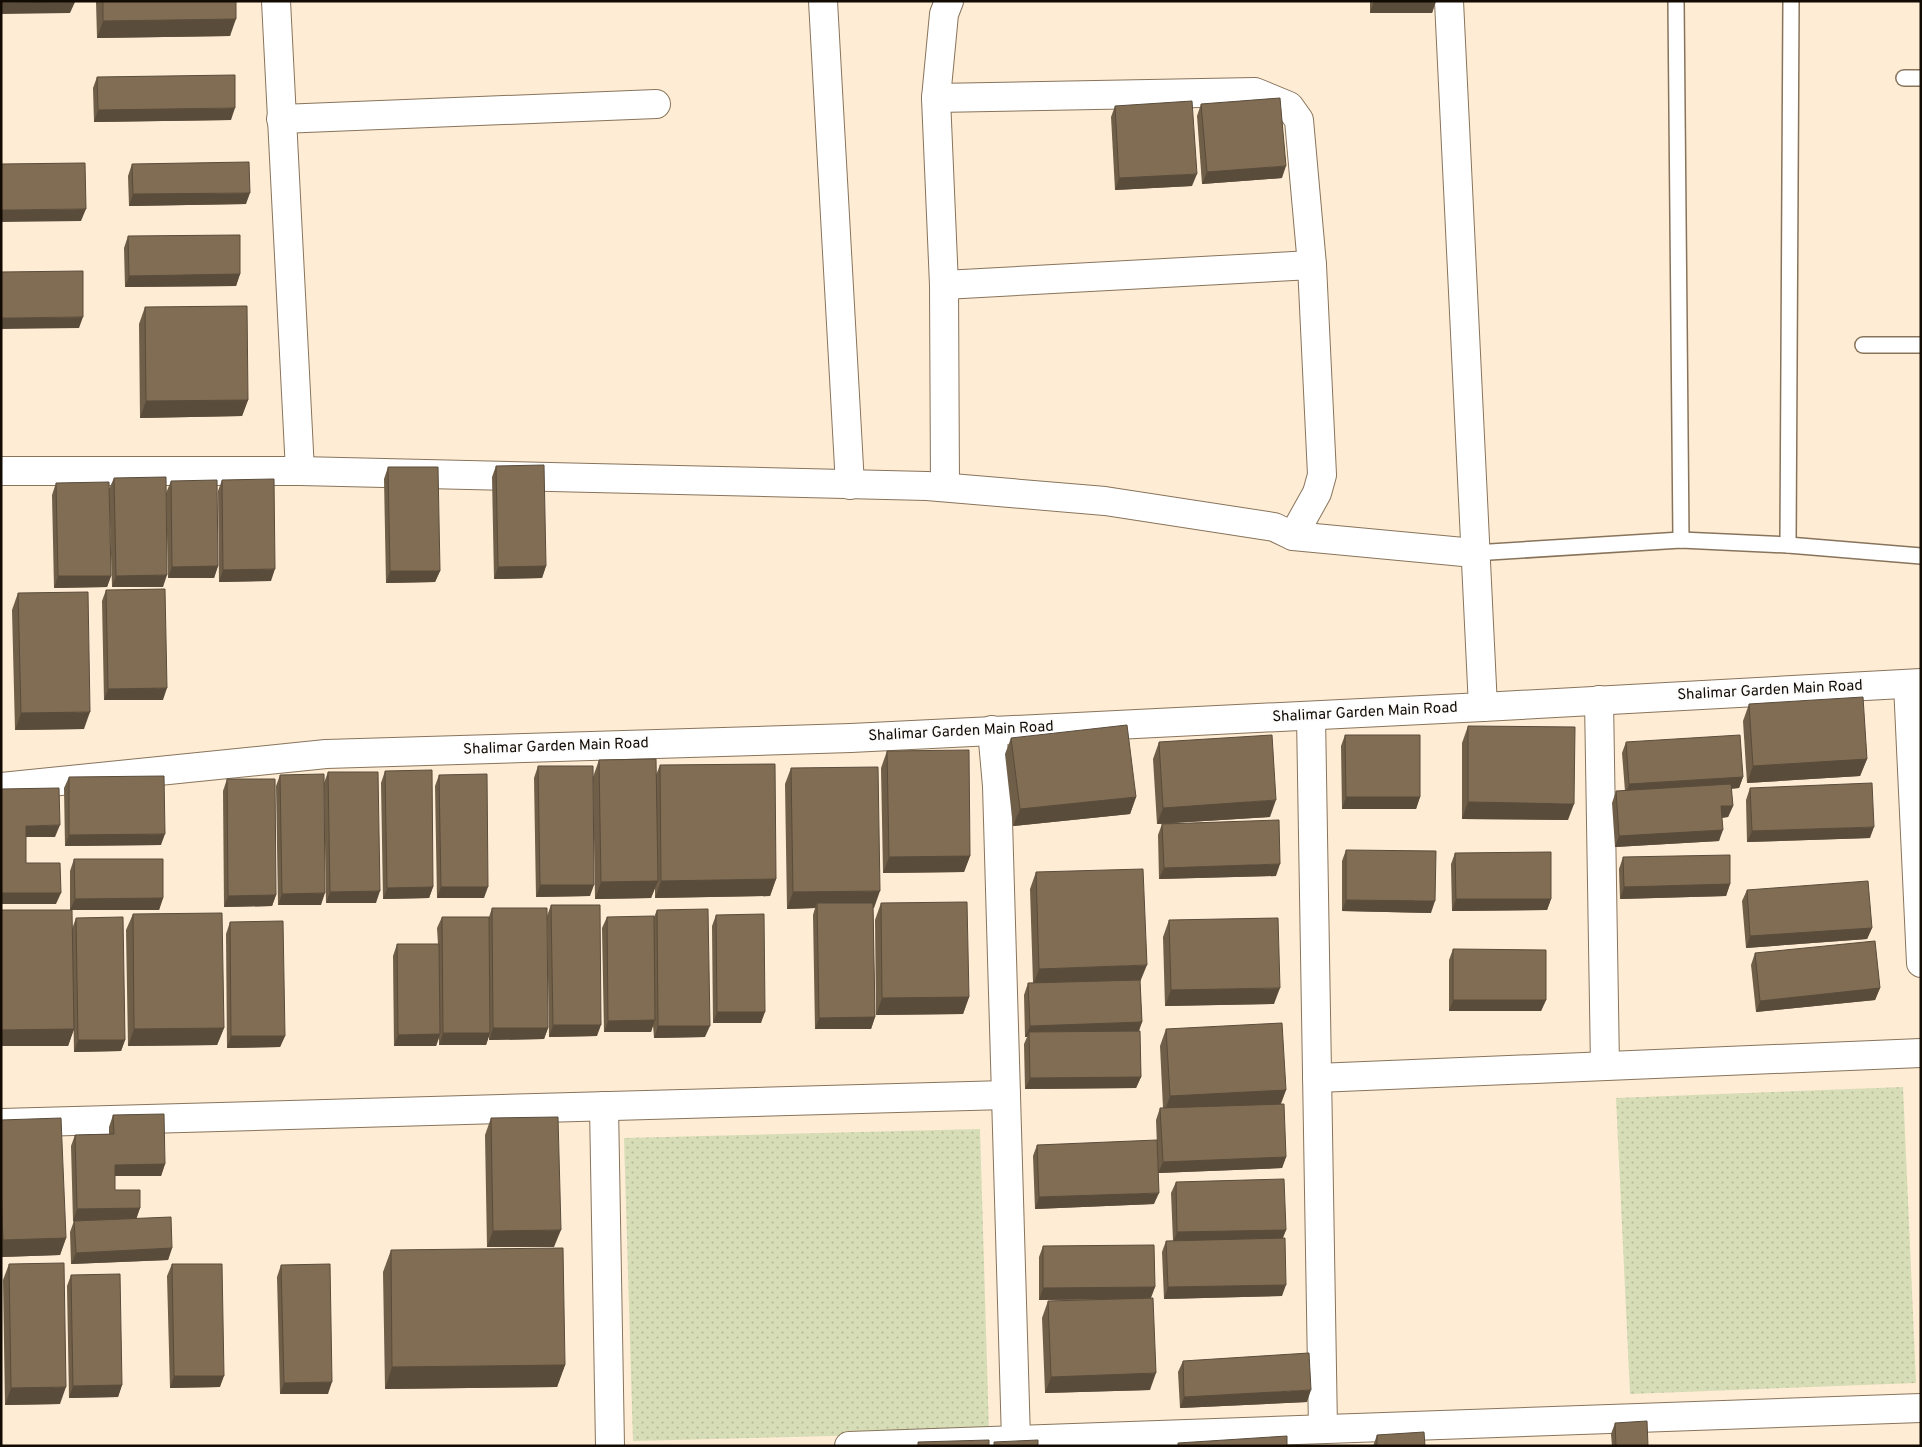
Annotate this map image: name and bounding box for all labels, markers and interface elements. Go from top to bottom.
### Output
street label: Shalimar Garden Main Road [1677,677,1863,705]
street label: Shalimar Garden Main Road [1272,699,1458,727]
street label: Shalimar Garden Main Road [868,718,1054,746]
street label: Shalimar Garden Main Road [463,734,649,760]

